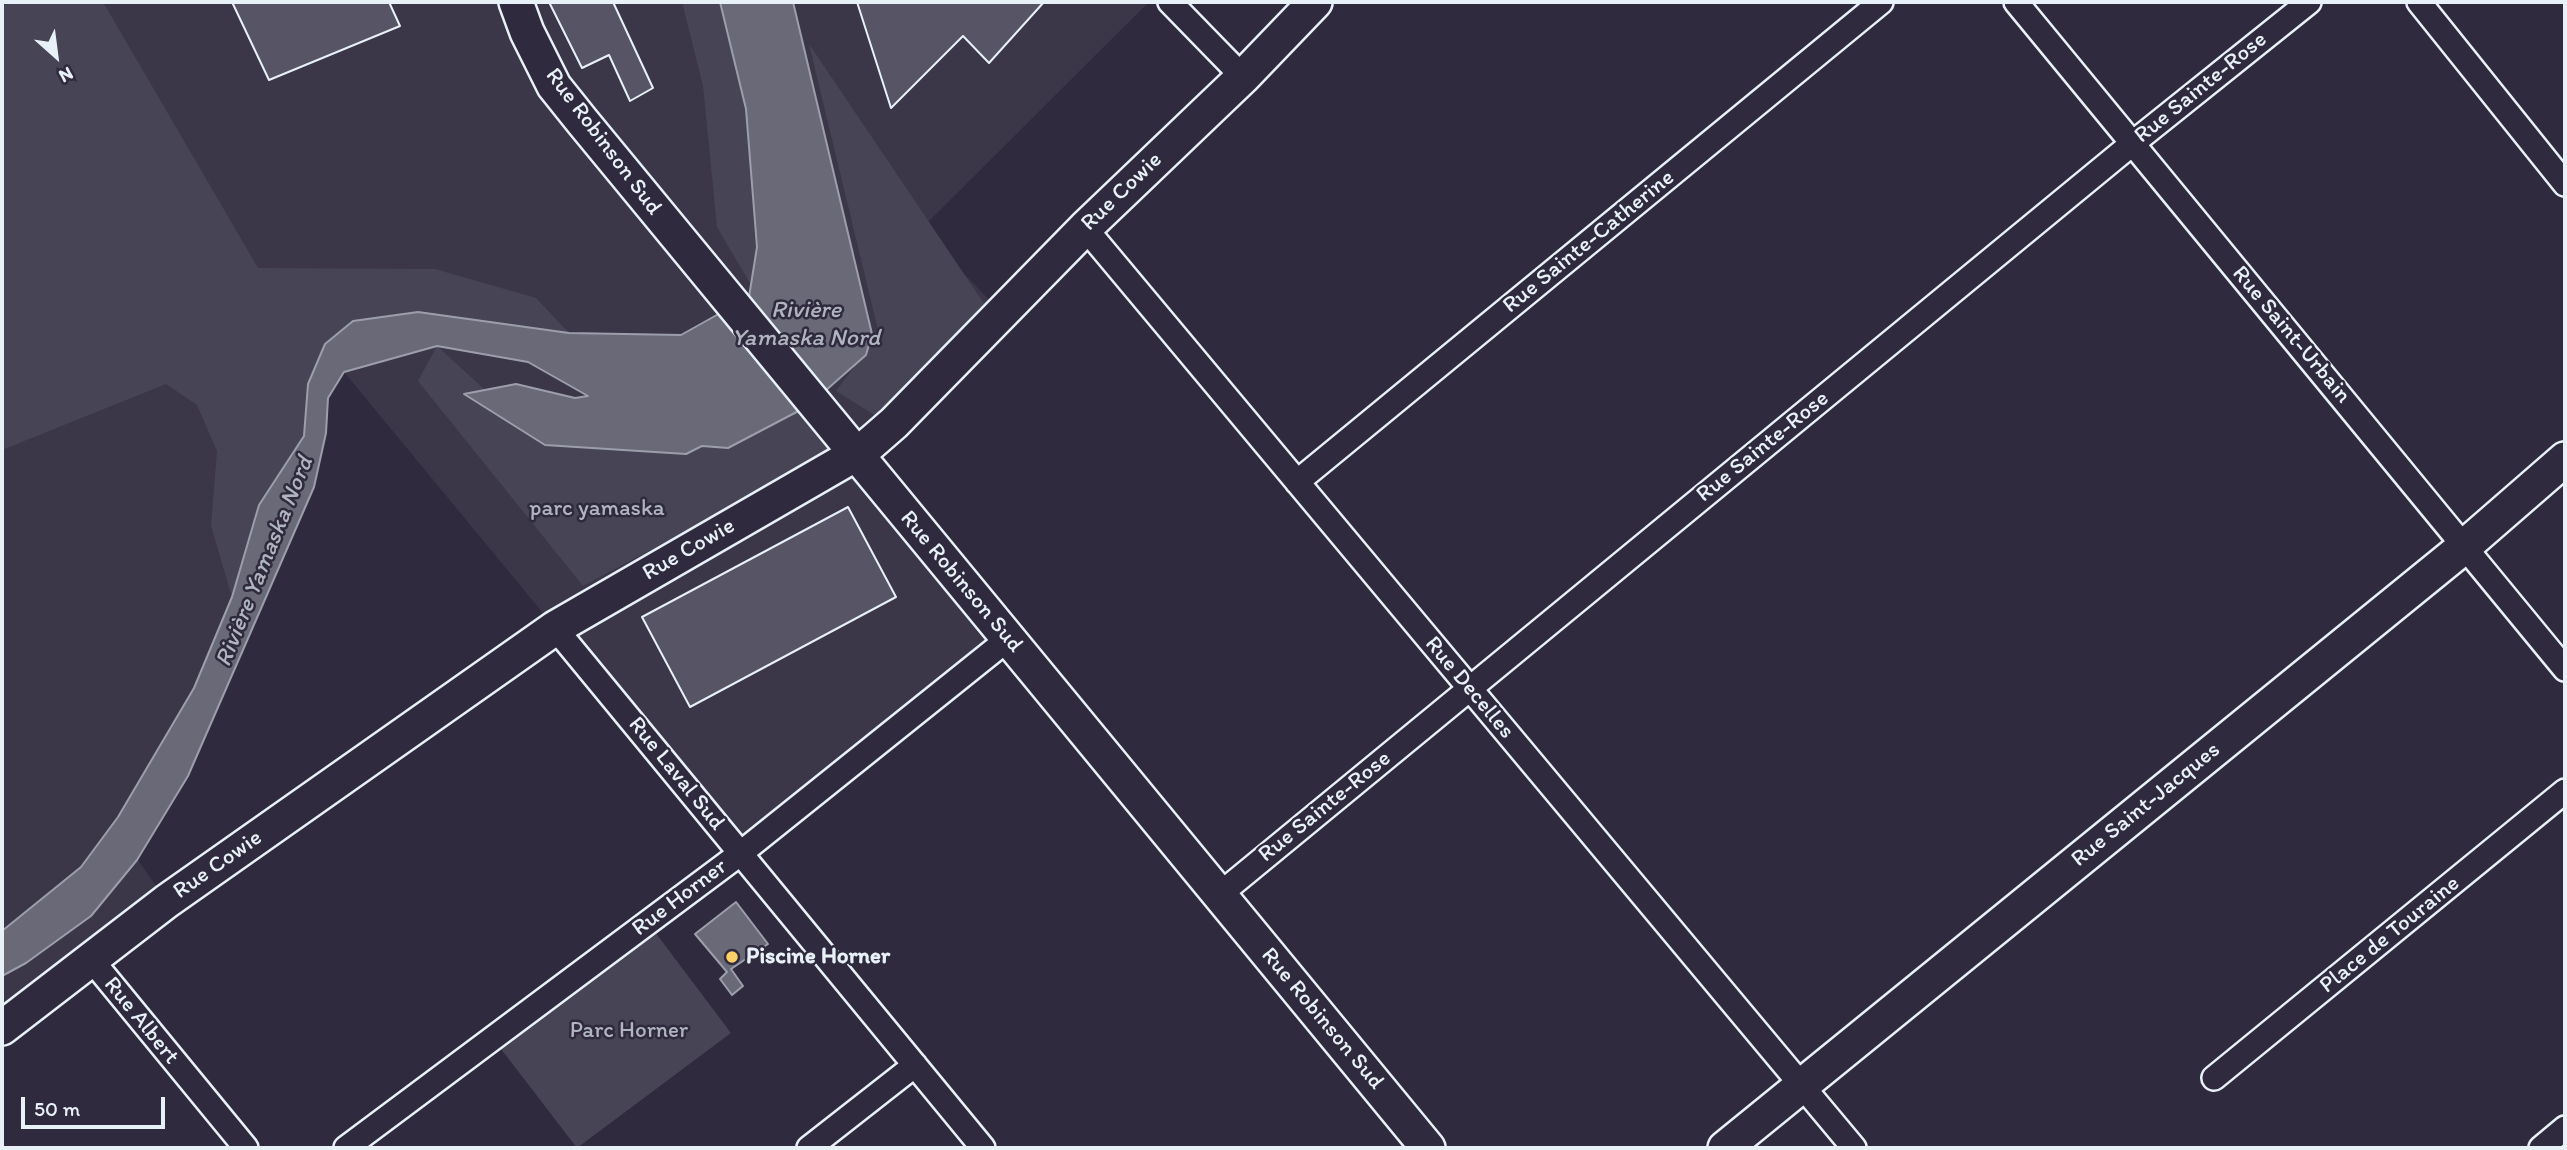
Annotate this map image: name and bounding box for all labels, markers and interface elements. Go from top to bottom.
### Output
north arrow [21,21,91,91]
street label: Rue Sainte-Rose [2129,26,2273,150]
text: N [55,62,77,88]
street label: Rue Robinson Sud [539,63,667,221]
street label: Rue Cowie [1076,147,1168,237]
street label: Rue Sainte-Catherine [1498,164,1680,320]
street label: Rue Saint-Urbain [2226,261,2356,409]
water label: Rivière Yamaska Nord [732,297,880,353]
street label: Rue Sainte-Rose [1691,385,1835,509]
water label: Rivière Yamaska Nord [210,453,320,671]
park label: parc yamaska [529,495,665,523]
street label: Rue Robinson Sud [894,505,1028,659]
street label: Rue Cowie [638,513,740,587]
street label: Rue Decelles [1418,631,1520,745]
street label: Rue Laval Sud [622,712,730,836]
street label: Rue Saint-Jacques [2066,737,2226,873]
street label: Rue Sainte-Rose [1253,745,1397,869]
street label: Rue Cowie [168,824,268,906]
street label: Rue Horner [627,853,733,943]
street label: Place de Touraine [2314,870,2466,1000]
street label: Rue Robinson Sud [1255,942,1389,1096]
place label: Piscine Horner [746,943,890,971]
marker: Piscine Horner [724,949,740,965]
street label: Rue Albert [97,972,185,1070]
park label: Parc Horner [570,1017,688,1045]
scale bar [24,1084,168,1128]
text: 50 m [34,1096,80,1121]

